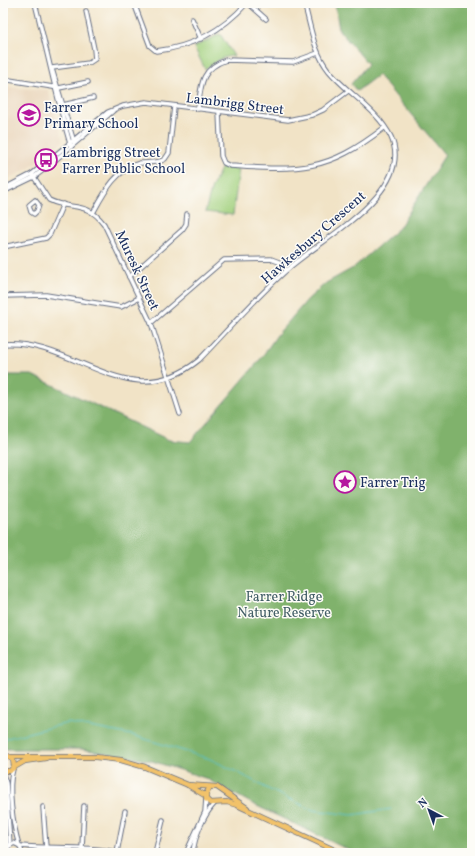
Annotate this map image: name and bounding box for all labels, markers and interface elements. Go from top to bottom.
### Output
street label: Lambrigg Street [185,89,285,120]
place label: Farrer Primary School [44,99,138,134]
school or university icon: Farrer Primary School [16,102,42,128]
place label: Lambrigg Street Farrer Public School [62,144,185,179]
bus stop icon: Lambrigg Street Farrer Public School [33,147,59,173]
street label: Hawkesbury Crescent [258,187,371,289]
street label: Muresk Street [110,228,164,314]
place icon: Farrer Trig [332,469,358,495]
place label: Farrer Trig [360,474,426,493]
park label: Farrer Ridge Nature Reserve [237,588,331,623]
north arrow [409,790,449,830]
text: N [415,795,431,812]

